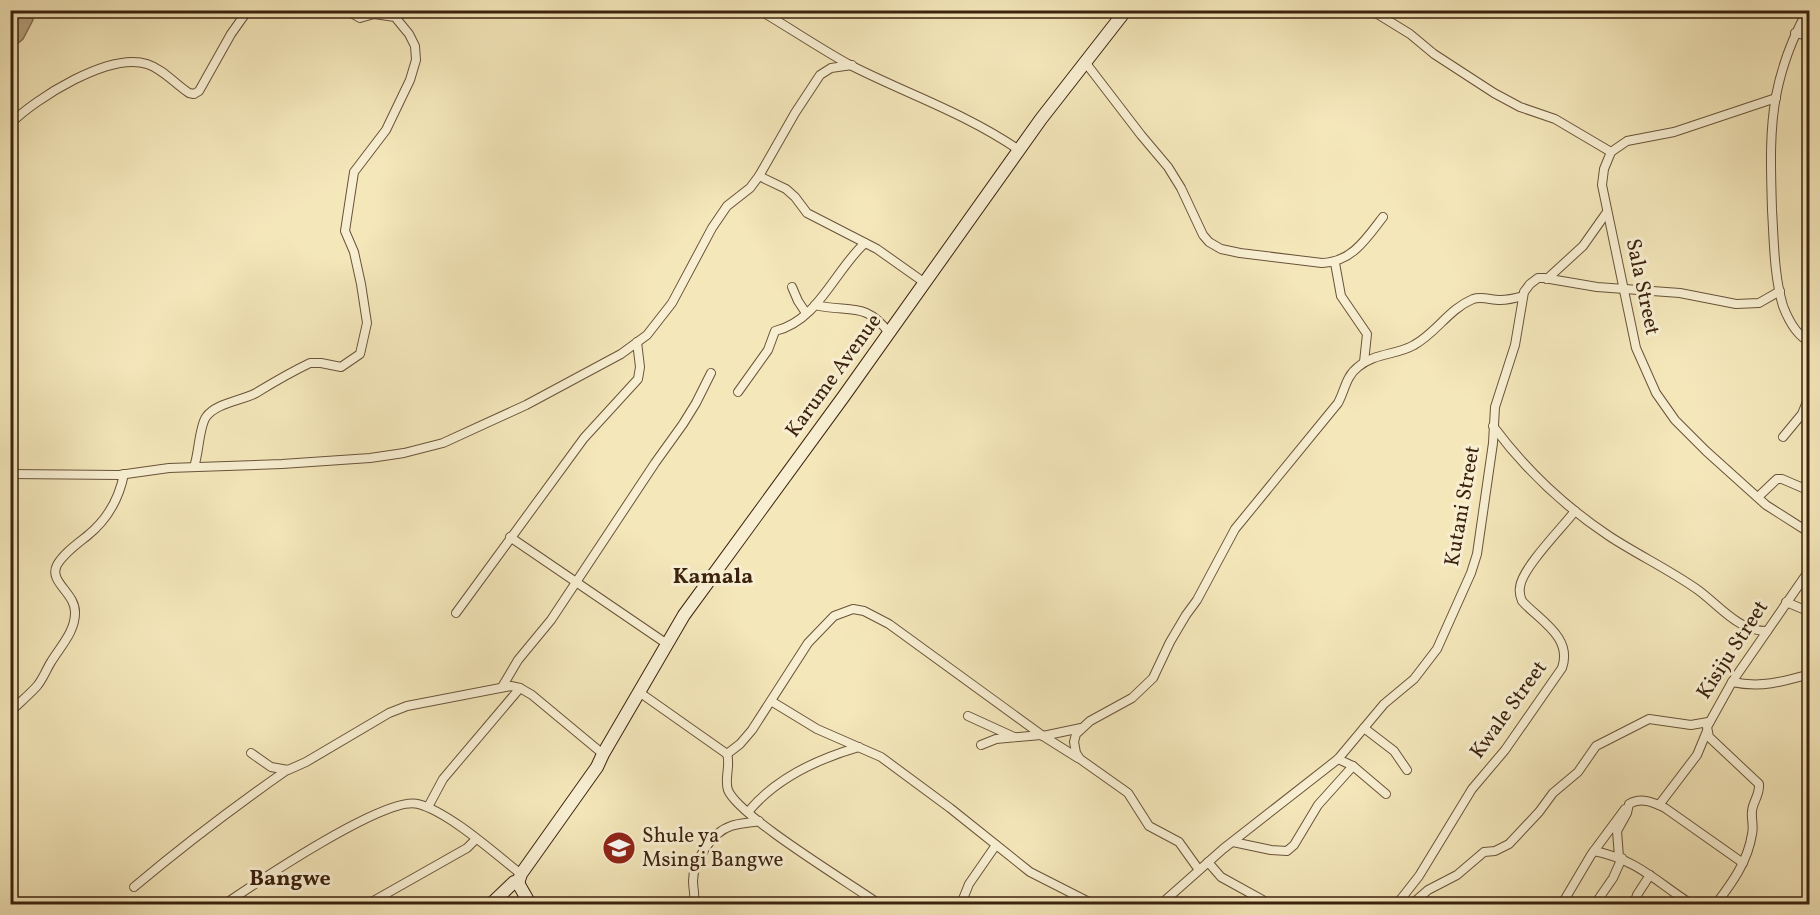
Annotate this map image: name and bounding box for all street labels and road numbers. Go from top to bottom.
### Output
street label: Sala Street [1618,236,1666,338]
street label: Karume Avenue [779,308,889,444]
street label: Kutani Street [1438,443,1488,569]
street label: Kisiju Street [1690,595,1776,705]
street label: Kwale Street [1463,655,1555,765]

